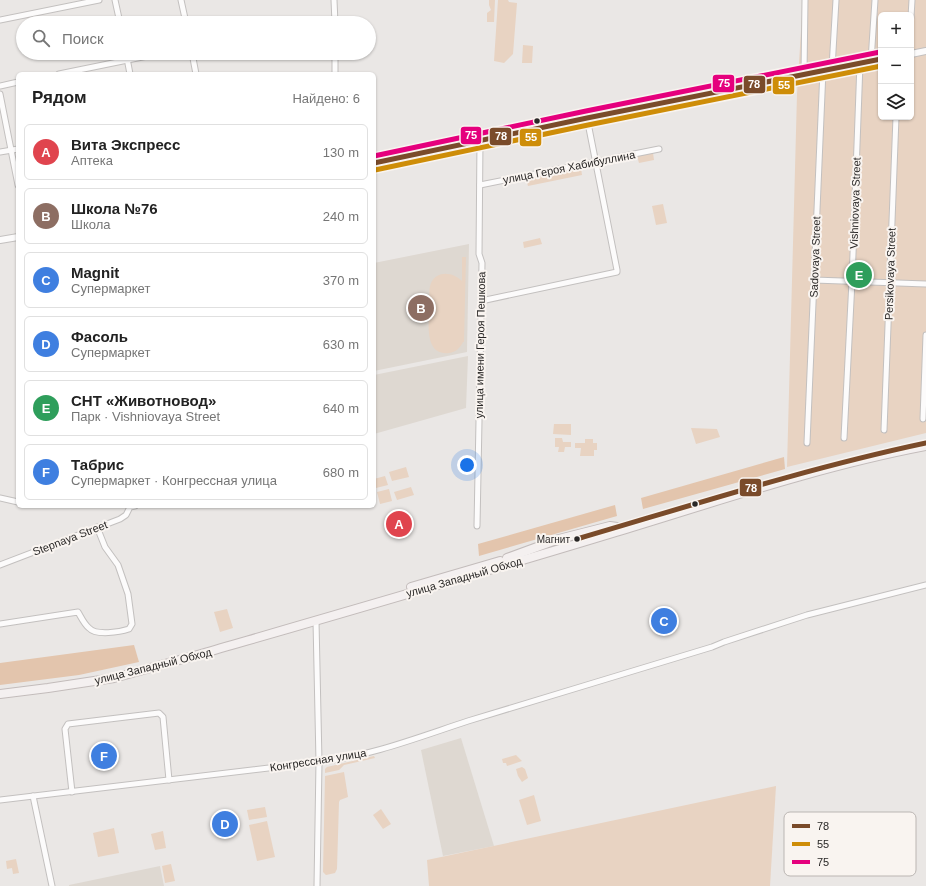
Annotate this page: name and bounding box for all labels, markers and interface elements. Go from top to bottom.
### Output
map controls [878,12,914,120]
button: + [878,12,914,48]
search box [16,16,376,60]
icon: search [30,27,52,49]
text: Поиск [62,30,104,47]
button: − [878,48,914,84]
line badge: 75 [712,74,735,93]
line badge: 78 [743,75,766,94]
line badge: 55 [772,76,795,95]
text: 75 [718,77,730,89]
text: 78 [748,78,760,90]
text: 55 [778,79,790,91]
button: layers [878,84,914,120]
text: Рядом [32,88,87,107]
text: Найдено: 6 [292,91,360,106]
unlabelled marker [532,116,542,126]
line badge: 75 [460,126,482,145]
line badge: 78 [489,127,512,146]
line badge: 55 [519,128,542,147]
text: 75 [465,129,477,141]
text: 78 [495,130,507,142]
text: 55 [525,131,537,143]
text: Вита Экспресс [71,136,180,153]
text: A [41,145,51,160]
text: 130 m [323,145,359,160]
street label: улица Героя Хабибуллина [502,148,637,186]
text: Аптека [71,153,113,168]
street label: Vishniovaya Street [847,157,863,249]
text: Школа №76 [71,200,158,217]
text: B [41,209,51,224]
text: 240 m [323,209,359,224]
street label: Sadovaya Street [808,216,822,298]
text: Школа [71,217,111,232]
street label: Persikovaya Street [882,228,898,320]
pin: E [846,260,872,290]
text: Magnit [71,264,119,281]
street label: улица имени Героя Пешкова [473,271,487,418]
text: C [41,273,51,288]
text: 370 m [323,273,359,288]
text: Супермаркет [71,281,150,296]
pin: B [408,293,434,323]
text: Фасоль [71,328,128,345]
text: D [41,337,51,352]
text: 630 m [323,337,359,352]
text: Супермаркет [71,345,150,360]
text: СНТ «Животновод» [71,392,216,409]
text: E [42,401,50,416]
text: 640 m [323,401,359,416]
text: Парк · Vishniovaya Street [71,409,220,424]
your location [457,455,477,475]
text: Табрис [71,456,124,473]
text: F [42,465,50,480]
text: 680 m [323,465,359,480]
text: Супермаркет · Конгрессная улица [71,473,277,488]
line badge: 78 [739,478,762,497]
text: 78 [745,482,757,494]
unlabelled marker [690,499,700,509]
pin: A [386,509,412,539]
street label: Stepnaya Street [31,518,109,558]
place label: Магнит [537,534,570,545]
marker: Магнит [572,534,582,544]
street label: улица Западный Обход [405,555,524,599]
pin: C [651,606,677,636]
street label: улица Западный Обход [93,646,213,686]
pin: F [91,741,117,771]
street label: Конгрессная улица [269,746,368,774]
pin: D [212,809,238,839]
legend [784,812,916,876]
text: 78 [817,820,829,832]
text: 55 [817,838,829,850]
text: 75 [817,856,829,868]

